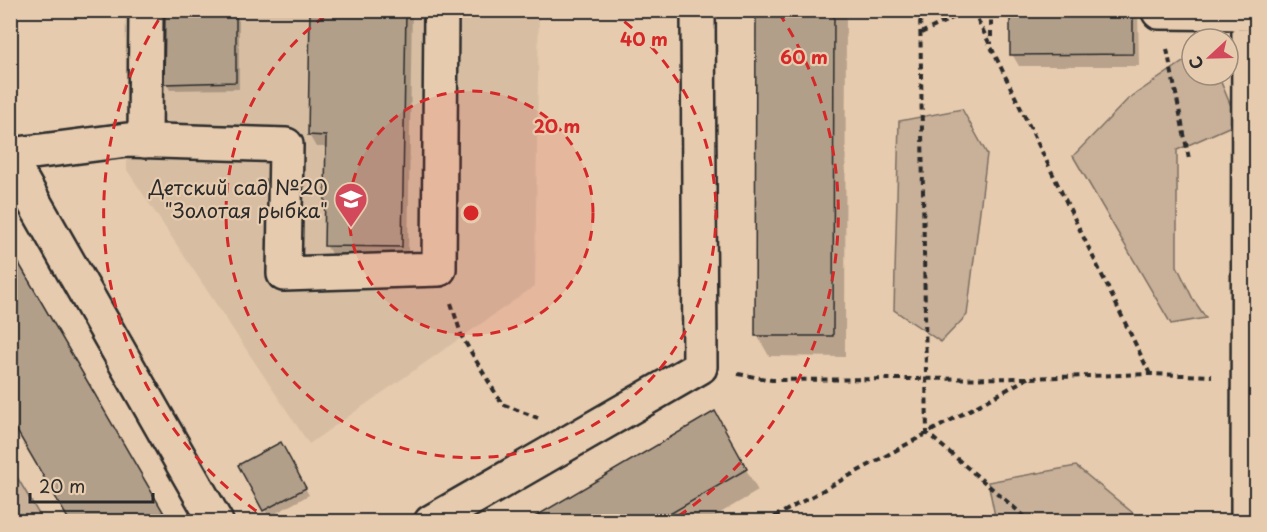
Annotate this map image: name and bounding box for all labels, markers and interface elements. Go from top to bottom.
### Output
text: 40 m [620,25,668,52]
north arrow [1180,27,1240,87]
text: 60 m [780,43,828,70]
text: С [1182,53,1209,73]
text: 20 m [534,112,580,139]
place label: Детский сад №20 "Золотая рыбка" [148,172,328,225]
school or university icon: Детский сад №20 "Золотая рыбка" [333,181,369,228]
centre of rings [461,203,481,223]
scale bar [30,466,153,504]
text: 20 m [39,472,85,499]

